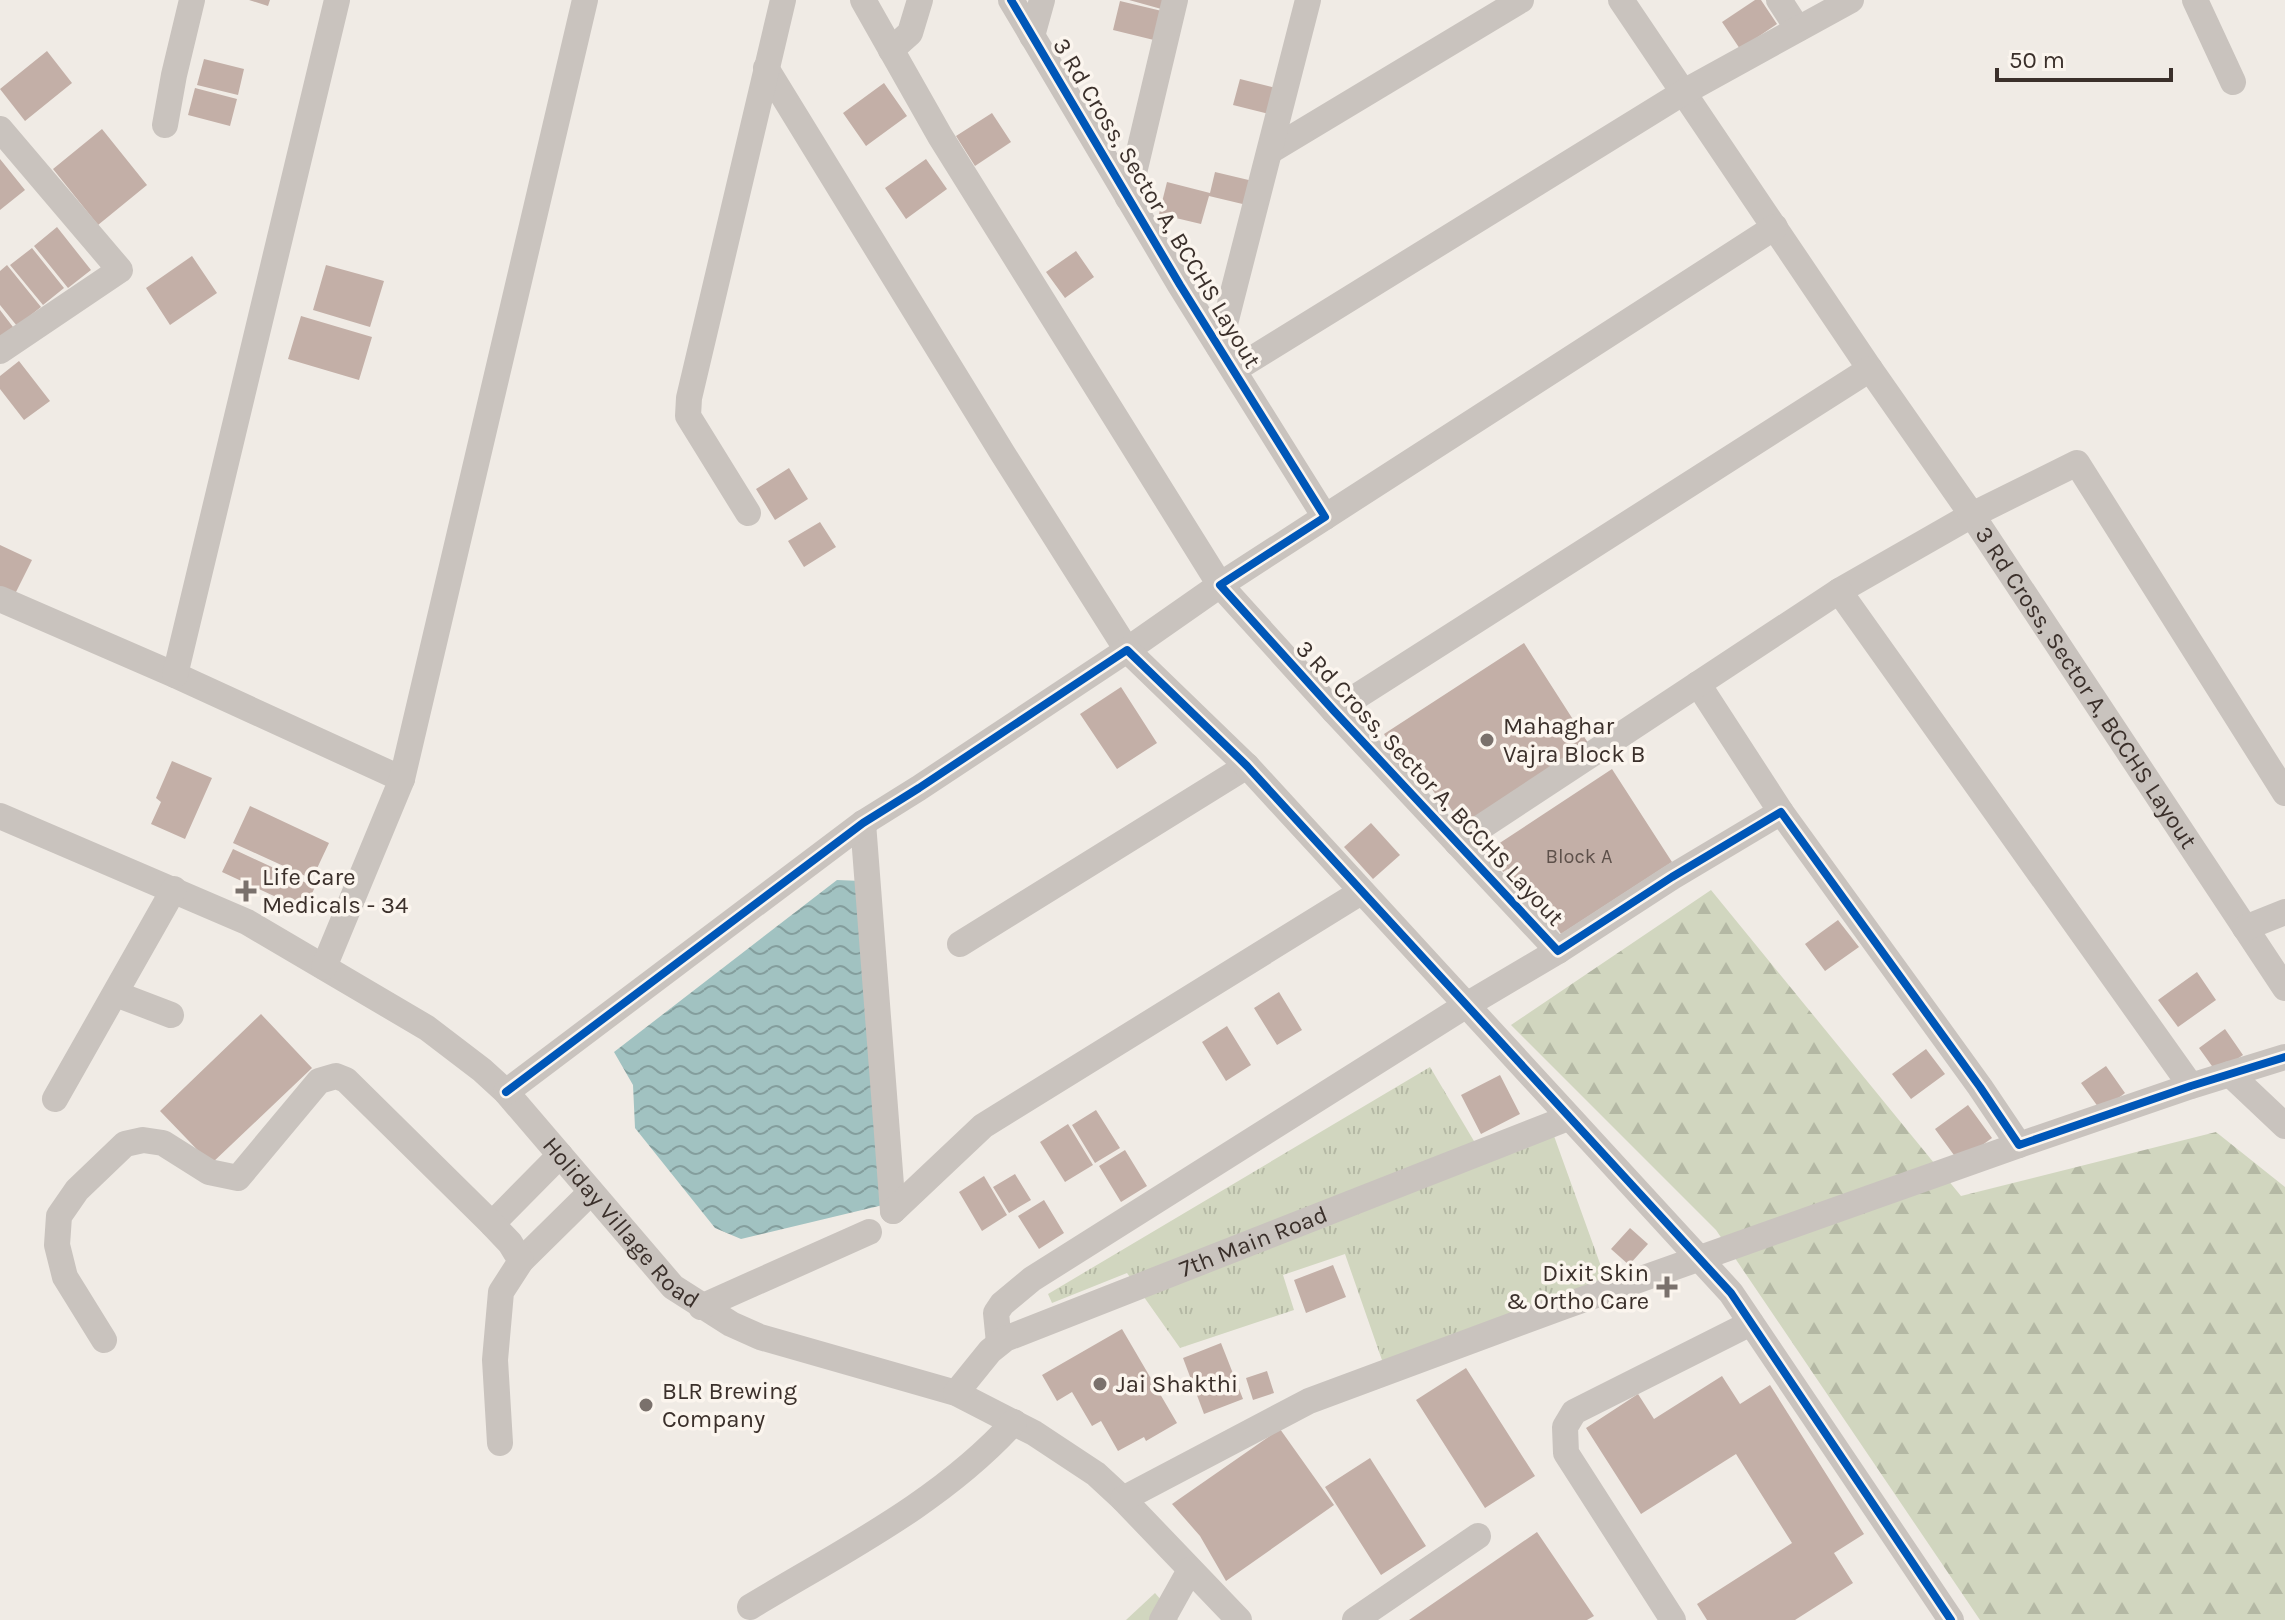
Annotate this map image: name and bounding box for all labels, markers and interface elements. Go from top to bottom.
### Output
scale bar [1997,32,2171,82]
street label: 3 Rd Cross, Sector A, BCCHS Layout [1047,33,1267,373]
text: 50 m [2009,46,2065,74]
street label: 3 Rd Cross, Sector A, BCCHS Layout [1970,521,2203,854]
street label: 3 Rd Cross, Sector A, BCCHS Layout [1290,634,1570,932]
place label: Mahaghar Vajra Block B [1503,712,1645,768]
marker: Mahaghar Vajra Block B [1478,731,1496,749]
house number: Block A [1546,845,1612,868]
place label: Life Care Medicals - 34 [262,863,408,919]
marker: Life Care Medicals - 34 [237,882,255,900]
street label: Holiday Village Road [537,1131,705,1314]
street label: 7th Main Road [1175,1200,1331,1283]
place label: Dixit Skin & Ortho Care [1506,1259,1649,1315]
marker: Dixit Skin & Ortho Care [1656,1276,1678,1298]
place label: Jai Shakthi [1116,1370,1238,1398]
marker: Jai Shakthi [1091,1375,1109,1393]
place label: BLR Brewing Company [662,1377,797,1433]
marker: BLR Brewing Company [637,1396,655,1414]

